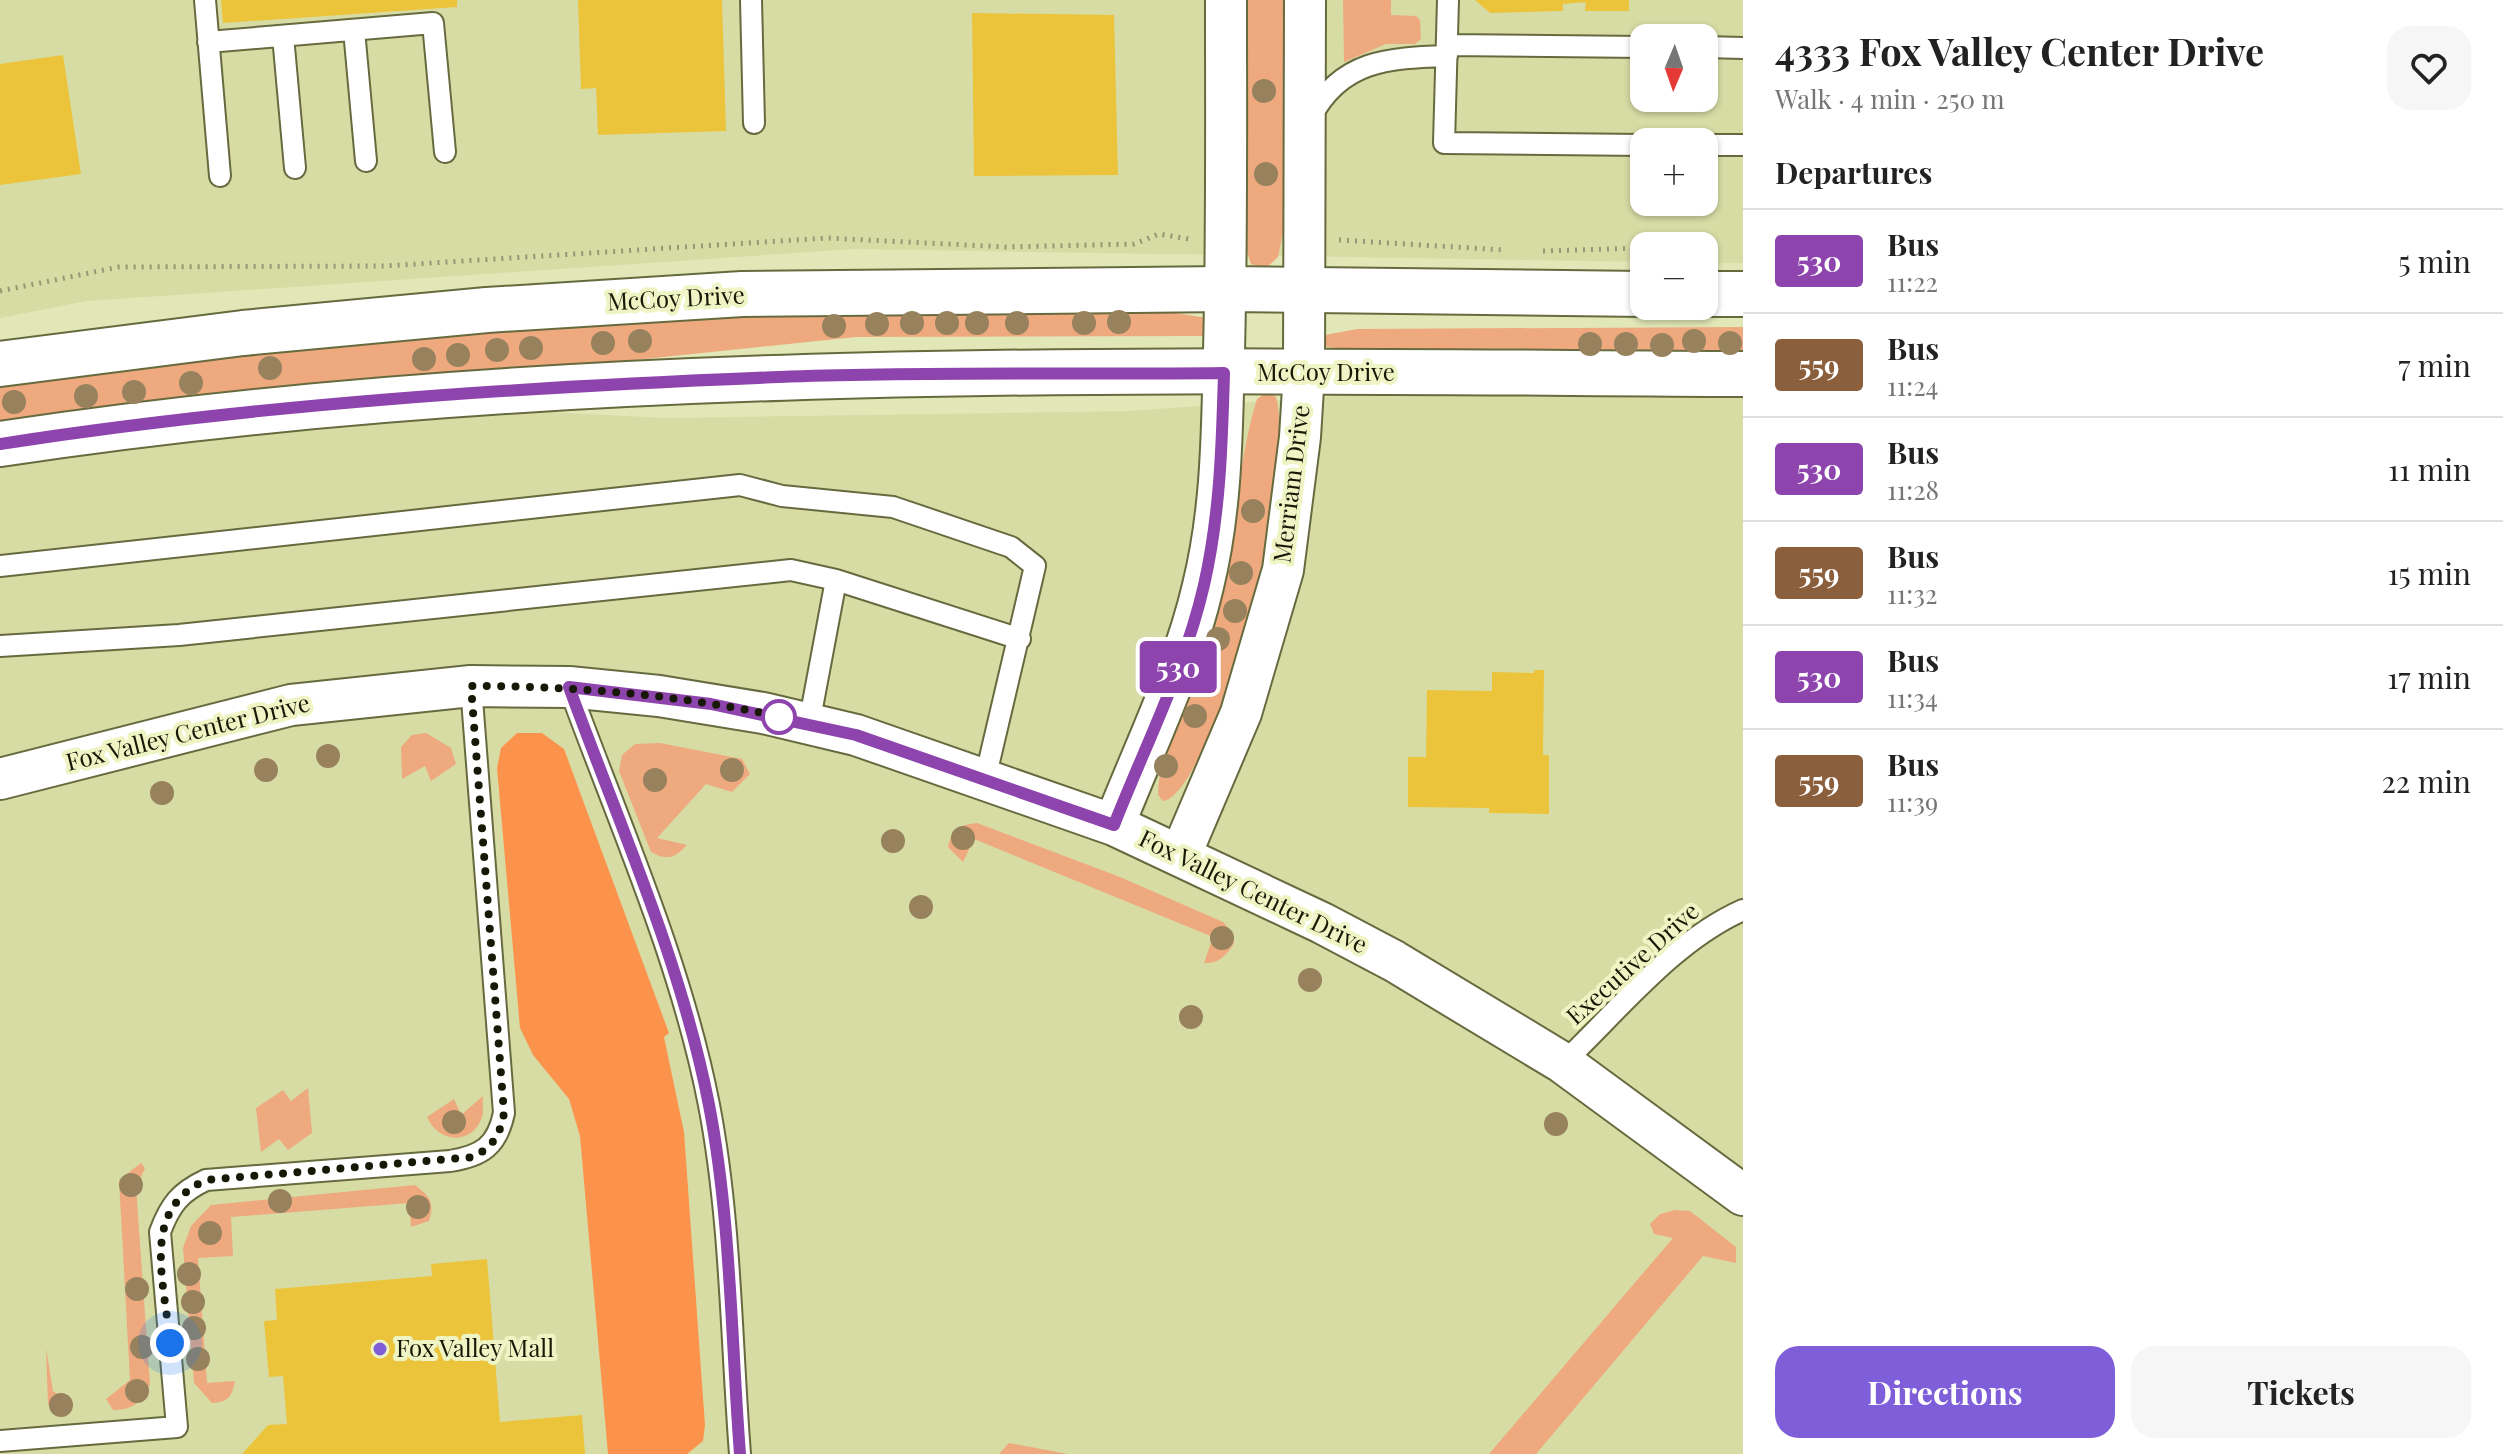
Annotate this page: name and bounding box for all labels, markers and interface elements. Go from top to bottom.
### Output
north arrow [1630,24,1718,112]
map controls [1630,24,1718,320]
text: 4333 Fox Valley Center Drive [1775,25,2264,76]
button: heart [2387,26,2471,110]
text: Walk · 4 min · 250 m [1775,81,2005,116]
button: + [1630,128,1718,216]
text: Departures [1775,152,1932,192]
text: Bus [1887,224,1939,264]
button: − [1630,232,1718,320]
text: 5 min [2398,241,2471,281]
text: 530 [1797,242,1841,279]
text: 11:22 [1887,264,1938,299]
street label: McCoy Drive [606,277,746,317]
text: Bus [1887,328,1939,368]
text: 7 min [2398,345,2471,385]
text: 559 [1798,346,1840,383]
street label: McCoy Drive [1257,355,1395,387]
text: 11:24 [1887,368,1938,403]
street label: Merriam Drive [1264,403,1316,565]
text: Bus [1887,432,1939,472]
text: 11 min [2388,449,2471,489]
text: 530 [1797,450,1841,487]
text: 11:28 [1887,472,1939,507]
text: Bus [1887,536,1939,576]
text: 15 min [2387,553,2471,593]
text: 559 [1798,554,1840,591]
text: 11:32 [1887,576,1937,611]
text: Bus [1887,640,1939,680]
line badge: 530 [1132,641,1224,693]
text: 530 [1156,648,1200,685]
text: 17 min [2387,657,2471,697]
text: 530 [1797,658,1841,695]
text: 11:34 [1887,680,1938,715]
street label: Fox Valley Center Drive [62,685,313,777]
unlabelled marker [762,700,796,734]
text: Bus [1887,744,1939,784]
text: 22 min [2381,761,2471,801]
text: 559 [1798,762,1840,799]
text: 11:39 [1887,784,1938,819]
street label: Fox Valley Center Drive [1134,821,1373,959]
street label: Executive Drive [1558,894,1705,1031]
your location [150,1323,190,1363]
place label: Fox Valley Mall [396,1331,554,1363]
marker: Fox Valley Mall [371,1340,389,1358]
button: Directions [1775,1346,2115,1438]
button: Tickets [2131,1346,2471,1438]

